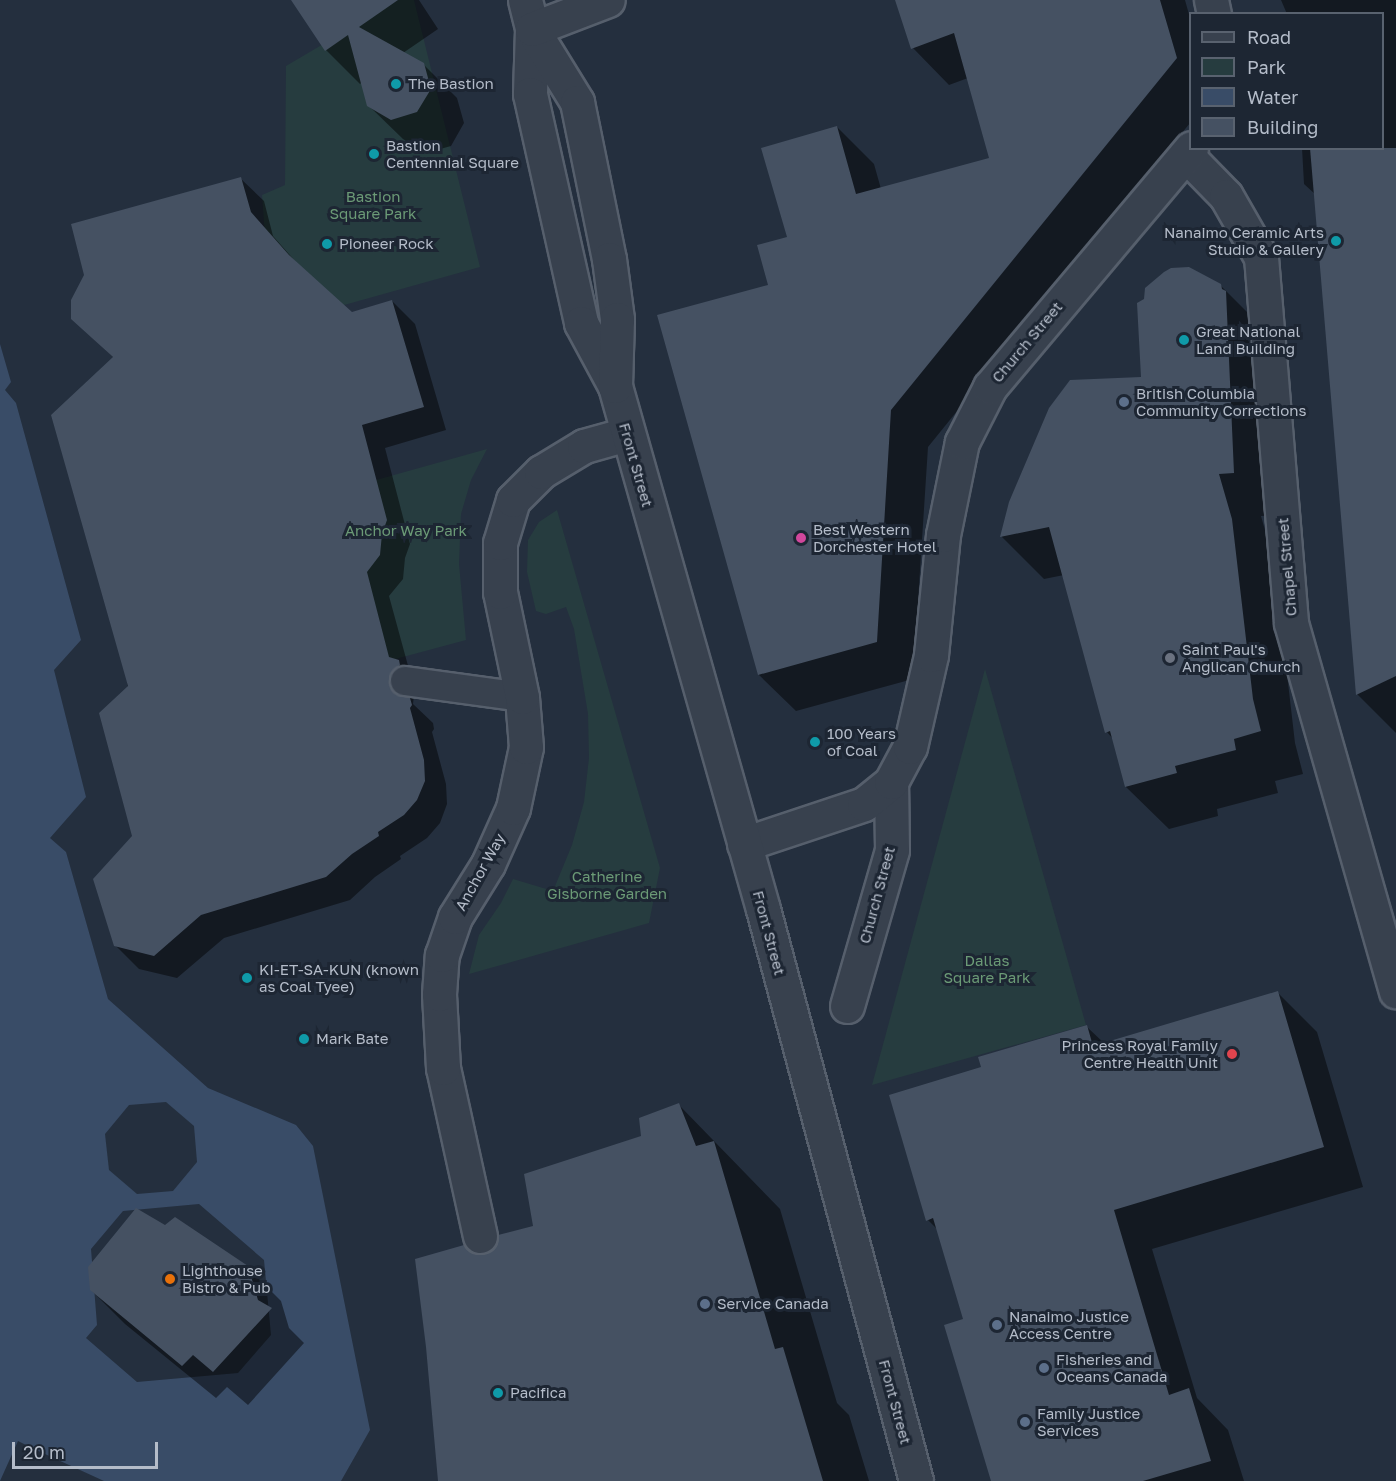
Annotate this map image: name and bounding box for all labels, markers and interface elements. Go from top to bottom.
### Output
legend [1189,12,1384,150]
text: Road [1247,26,1291,48]
text: Park [1247,56,1286,78]
place label: The Bastion [408,75,494,93]
marker: The Bastion [389,77,403,91]
text: Water [1247,86,1298,108]
text: Building [1247,116,1318,138]
place label: Bastion Centennial Square [386,136,519,171]
marker: Bastion Centennial Square [367,147,381,161]
park label: Bastion Square Park [330,187,416,222]
place label: Nanaimo Ceramic Arts Studio & Gallery [1164,223,1324,258]
marker: Nanaimo Ceramic Arts Studio & Gallery [1329,234,1343,248]
place label: Pioneer Rock [339,235,434,253]
marker: Pioneer Rock [320,237,334,251]
street label: Church Street [988,298,1066,386]
place label: Great National Land Building [1196,322,1300,357]
marker: Great National Land Building [1177,333,1191,347]
place label: British Columbia Community Corrections [1136,384,1306,419]
marker: British Columbia Community Corrections [1117,395,1131,409]
street label: Front Street [615,421,657,509]
street label: Chapel Street [1274,517,1300,617]
place label: Best Western Dorchester Hotel [813,520,936,555]
park label: Anchor Way Park [345,522,467,540]
marker: Best Western Dorchester Hotel [794,531,808,545]
place label: Saint Paul's Anglican Church [1182,640,1301,675]
marker: Saint Paul's Anglican Church [1163,651,1177,665]
place label: 100 Years of Coal [827,724,896,759]
marker: 100 Years of Coal [808,735,822,749]
street label: Anchor Way [451,830,509,914]
street label: Church Street [855,844,899,946]
park label: Catherine Gisborne Garden [547,867,667,902]
street label: Front Street [749,889,789,977]
park label: Dallas Square Park [944,951,1030,986]
place label: KI-ET-SA-KUN (known as Coal Tyee) [259,960,419,995]
marker: KI-ET-SA-KUN (known as Coal Tyee) [240,971,254,985]
place label: Mark Bate [316,1030,389,1048]
marker: Mark Bate [297,1032,311,1046]
place label: Princess Royal Family Centre Health Unit [1062,1036,1218,1071]
marker: Princess Royal Family Centre Health Unit [1223,1045,1241,1063]
place label: Lighthouse Bistro & Pub [182,1261,270,1296]
marker: Lighthouse Bistro & Pub [163,1272,177,1286]
place label: Service Canada [717,1295,829,1313]
marker: Service Canada [698,1297,712,1311]
place label: Nanaimo Justice Access Centre [1009,1307,1129,1342]
marker: Nanaimo Justice Access Centre [990,1318,1004,1332]
place label: Fisheries and Oceans Canada [1056,1350,1167,1385]
street label: Front Street [875,1358,915,1446]
marker: Fisheries and Oceans Canada [1037,1361,1051,1375]
place label: Pacifica [510,1384,566,1402]
marker: Pacifica [491,1386,505,1400]
place label: Family Justice Services [1037,1404,1140,1439]
marker: Family Justice Services [1018,1415,1032,1429]
scale bar [15,1430,160,1468]
text: 20 m [23,1441,65,1463]

